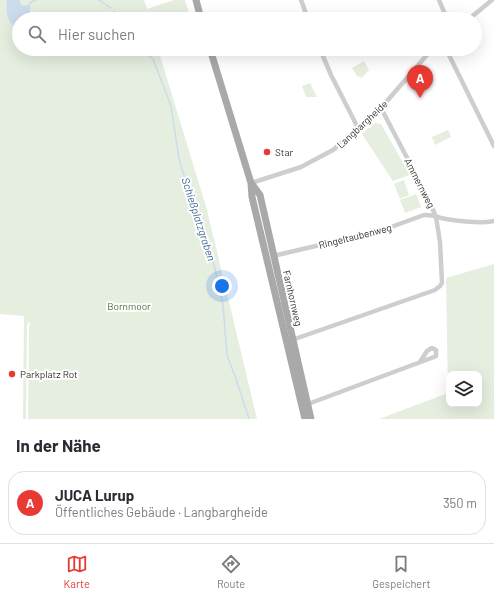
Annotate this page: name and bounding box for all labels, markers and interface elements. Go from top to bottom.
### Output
search box [12,12,482,56]
icon: search [26,23,48,45]
text: Hier suchen [58,25,135,43]
pin: A [407,65,433,98]
street label: Langbargheide [334,97,390,151]
place label: Star [275,146,294,158]
marker: Star [262,147,272,157]
street label: Ammernweg [402,156,438,210]
water label: Schießplatzgraben [179,176,219,263]
street label: Ringeltaubenweg [317,221,393,251]
street label: Farnhornweg [281,269,305,327]
your location [212,276,232,296]
park label: Bornmoor [107,300,151,312]
place label: Parkplatz Rot [20,368,78,380]
marker: Parkplatz Rot [7,369,17,379]
map controls [446,371,482,407]
button: layers [446,371,482,407]
text: In der Nähe [16,435,101,455]
text: JUCA Lurup [55,486,134,504]
text: A [26,495,34,511]
text: 350 m [443,495,477,511]
text: Öffentliches Gebäude · Langbargheide [55,504,268,520]
tab: Karte [64,553,90,590]
tab: Route [217,553,245,590]
tab: Gespeichert [372,553,430,590]

